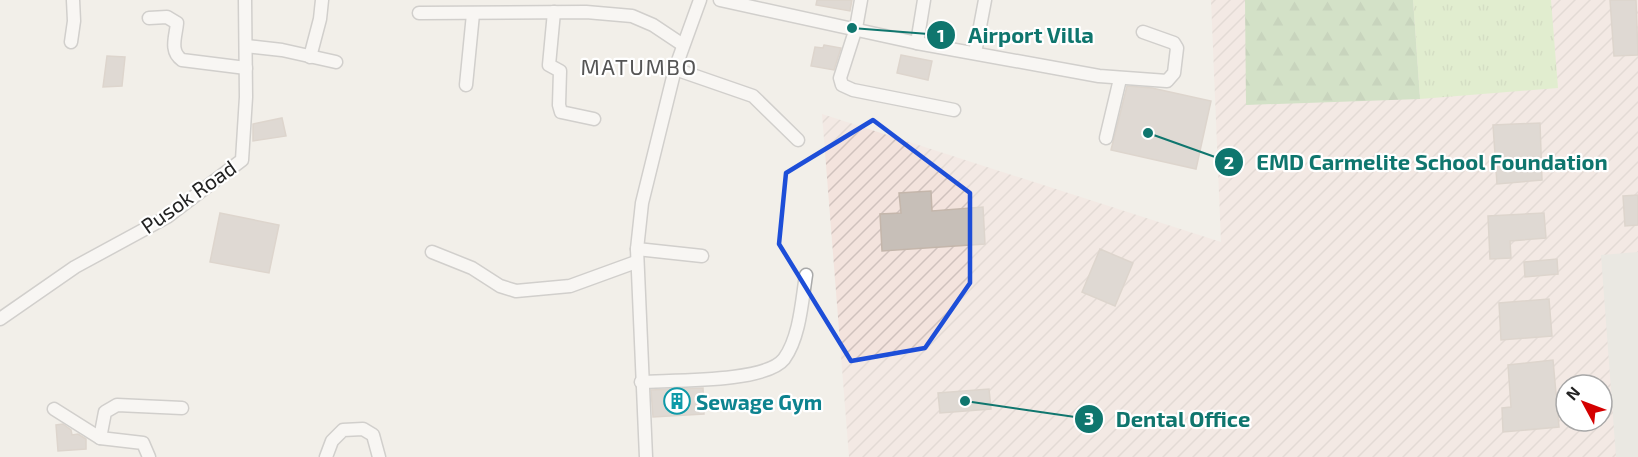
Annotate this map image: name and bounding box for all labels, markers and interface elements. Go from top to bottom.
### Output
callout: Airport Villa [926,15,1107,55]
text: Airport Villa [968,21,1094,47]
text: 1 [937,24,945,46]
district label: MATUMBO [580,53,698,79]
callout: EMD Carmelite School Foundation [1214,142,1620,182]
text: EMD Carmelite School Foundation [1256,148,1608,174]
text: 2 [1224,151,1234,173]
street label: Pusok Road [136,154,240,238]
north arrow [1554,373,1614,433]
text: N [1561,382,1583,403]
building icon: Sewage Gym [662,386,692,416]
place label: Sewage Gym [696,389,822,415]
callout: Dental Office [1074,399,1263,439]
text: Dental Office [1116,405,1250,431]
text: 3 [1084,407,1094,429]

